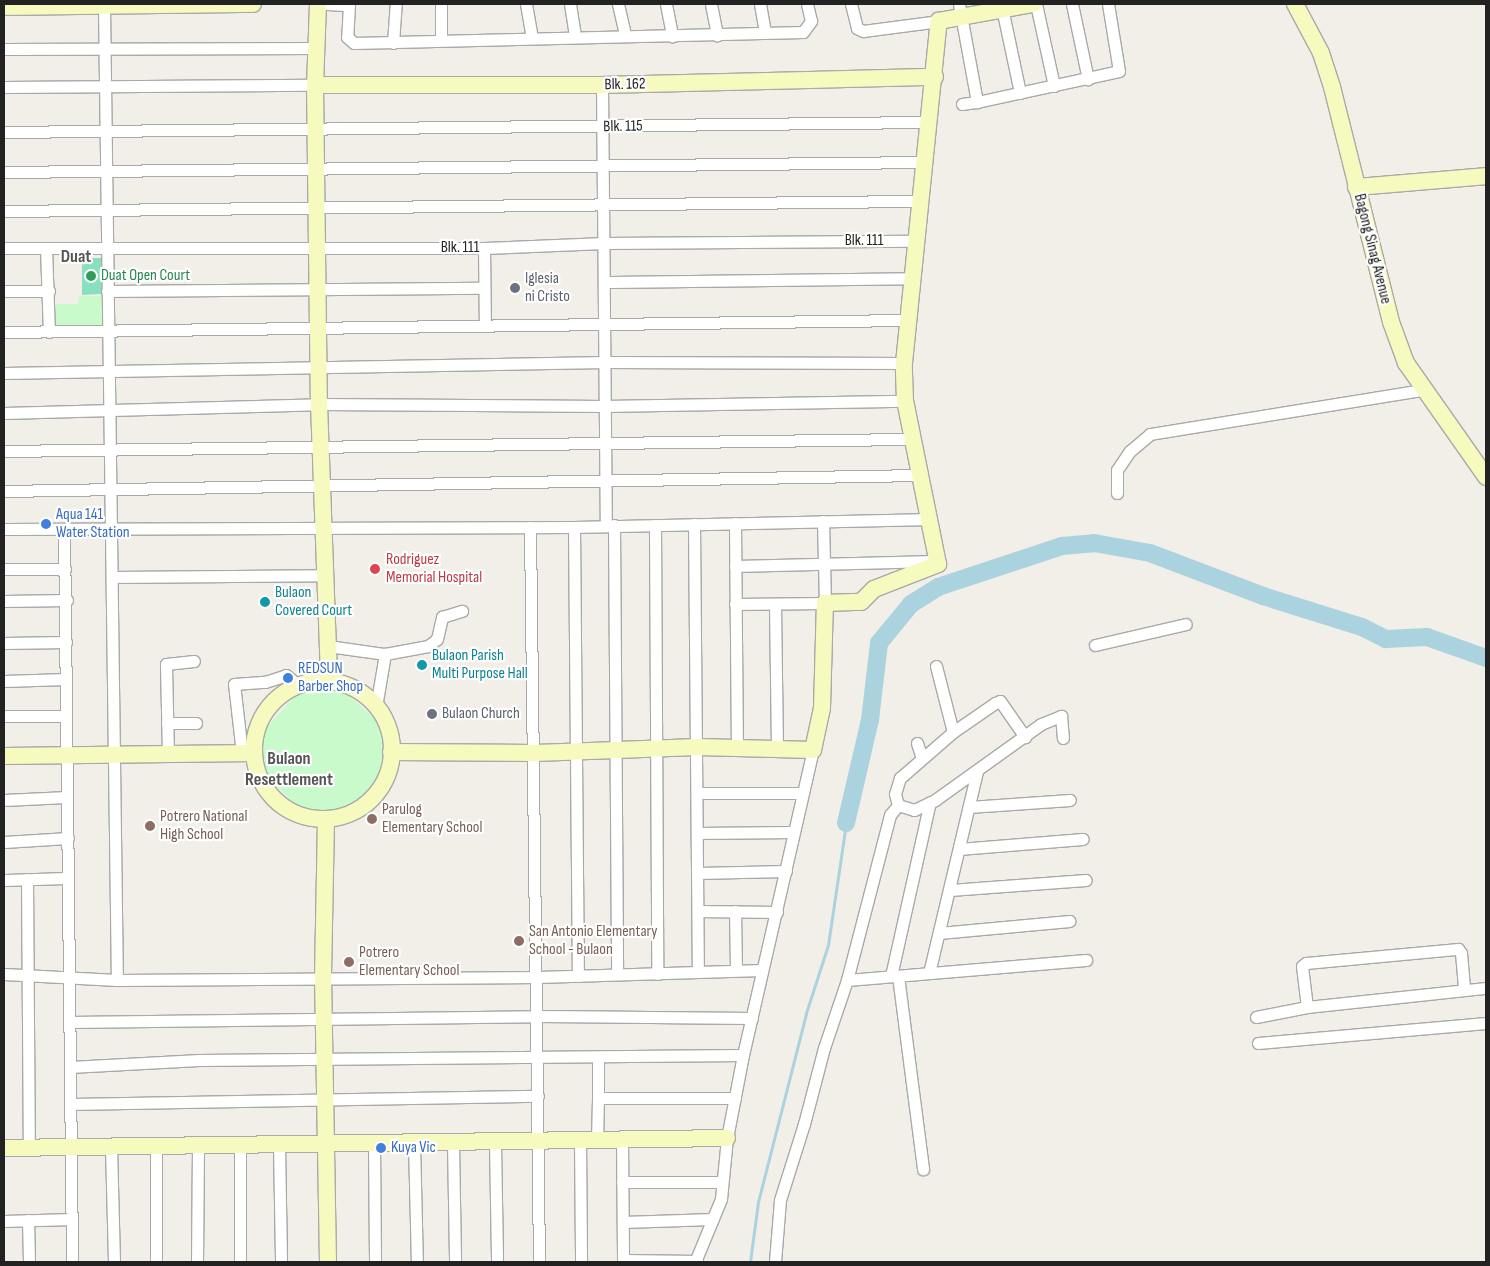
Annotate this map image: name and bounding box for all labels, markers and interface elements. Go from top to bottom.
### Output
street label: Blk. 162 [604,75,646,95]
street label: Blk. 115 [603,117,643,137]
street label: Bagong Sinag Avenue [1349,192,1395,306]
street label: Blk. 111 [845,231,883,251]
street label: Blk. 111 [441,238,479,258]
district label: Duat [61,246,91,268]
place label: Duat Open Court [101,266,190,286]
place label: Iglesia ni Cristo [525,269,570,307]
marker: Duat Open Court [85,270,97,282]
marker: Iglesia ni Cristo [509,282,521,294]
place label: Aqua 141 Water Station [56,505,130,543]
marker: Aqua 141 Water Station [40,518,52,530]
place label: Rodriguez Memorial Hospital [386,550,482,588]
marker: Rodriguez Memorial Hospital [368,562,382,576]
place label: Bulaon Covered Court [275,583,352,621]
marker: Bulaon Covered Court [259,596,271,608]
place label: Bulaon Parish Multi Purpose Hall [432,646,528,684]
place label: REDSUN Barber Shop [298,659,363,697]
marker: Bulaon Parish Multi Purpose Hall [416,659,428,671]
marker: REDSUN Barber Shop [282,672,294,684]
place label: Bulaon Church [442,704,520,724]
marker: Bulaon Church [426,708,438,720]
district label: Bulaon Resettlement [245,749,333,792]
place label: Parulog Elementary School [382,800,482,838]
place label: Potrero National High School [160,807,247,845]
marker: Parulog Elementary School [366,813,378,825]
marker: Potrero National High School [144,820,156,832]
place label: San Antonio Elementary School - Bulaon [529,922,657,960]
marker: San Antonio Elementary School - Bulaon [513,935,525,947]
place label: Potrero Elementary School [359,943,459,981]
marker: Potrero Elementary School [343,956,355,968]
place label: Kuya Vic [391,1138,436,1158]
marker: Kuya Vic [375,1142,387,1154]

